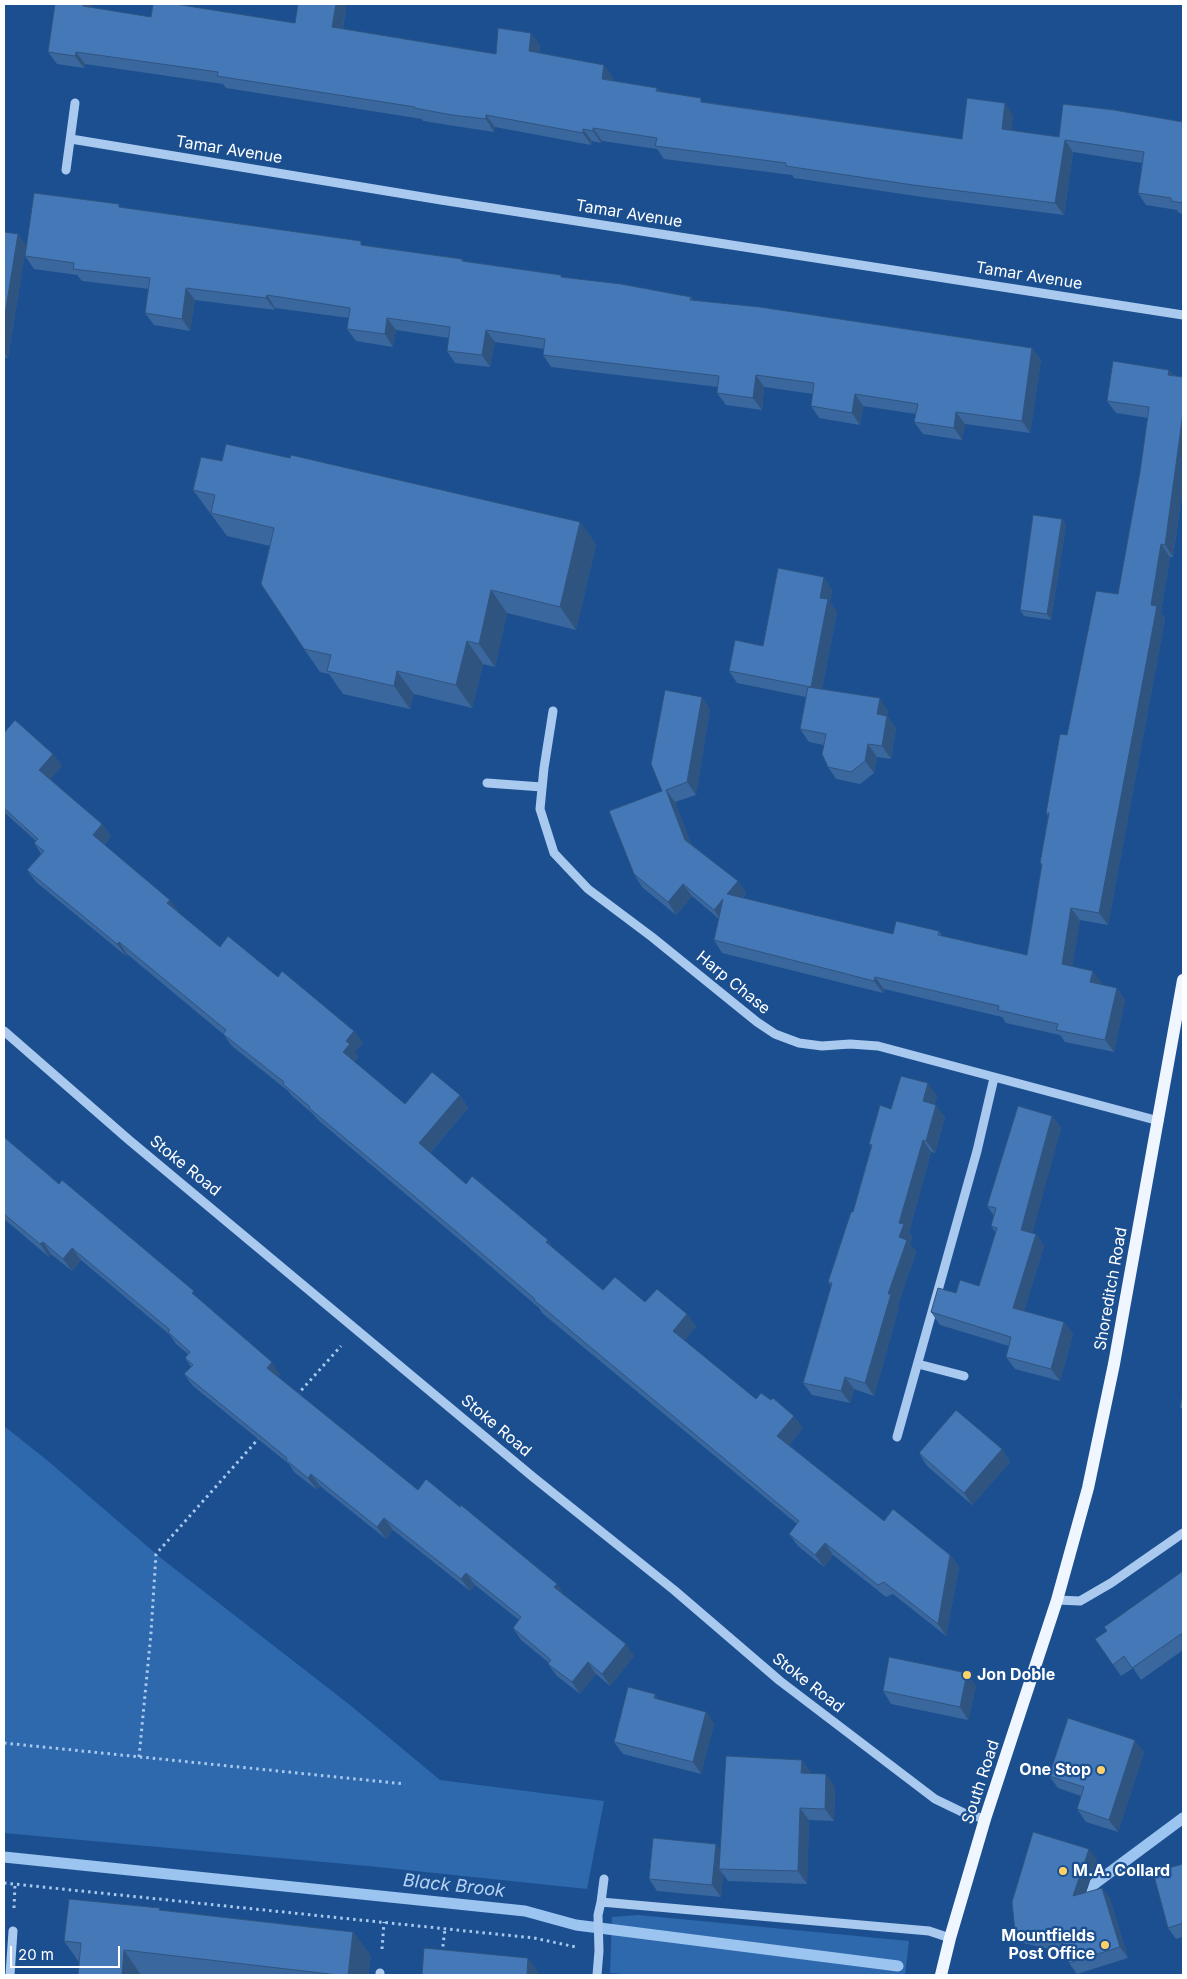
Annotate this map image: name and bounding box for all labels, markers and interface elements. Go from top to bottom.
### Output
street label: Tamar Avenue [174,132,284,168]
street label: Tamar Avenue [574,196,684,232]
street label: Tamar Avenue [974,258,1084,294]
street label: Harp Chase [692,947,774,1019]
street label: Stoke Road [146,1132,224,1200]
street label: Shoreditch Road [1091,1226,1131,1352]
street label: Stoke Road [457,1391,535,1461]
street label: Stoke Road [768,1649,848,1717]
place label: Jon Doble [977,1665,1055,1685]
marker: Jon Doble [961,1669,973,1681]
street label: South Road [958,1738,1004,1826]
place label: One Stop [1019,1760,1091,1780]
marker: One Stop [1095,1764,1107,1776]
place label: M.A. Collard [1073,1861,1170,1881]
marker: M.A. Collard [1057,1865,1069,1877]
water label: Black Brook [402,1870,506,1902]
place label: Mountfields Post Office [1001,1926,1095,1964]
scale bar [12,1936,122,1968]
marker: Mountfields Post Office [1099,1939,1111,1951]
text: 20 m [18,1945,54,1964]

